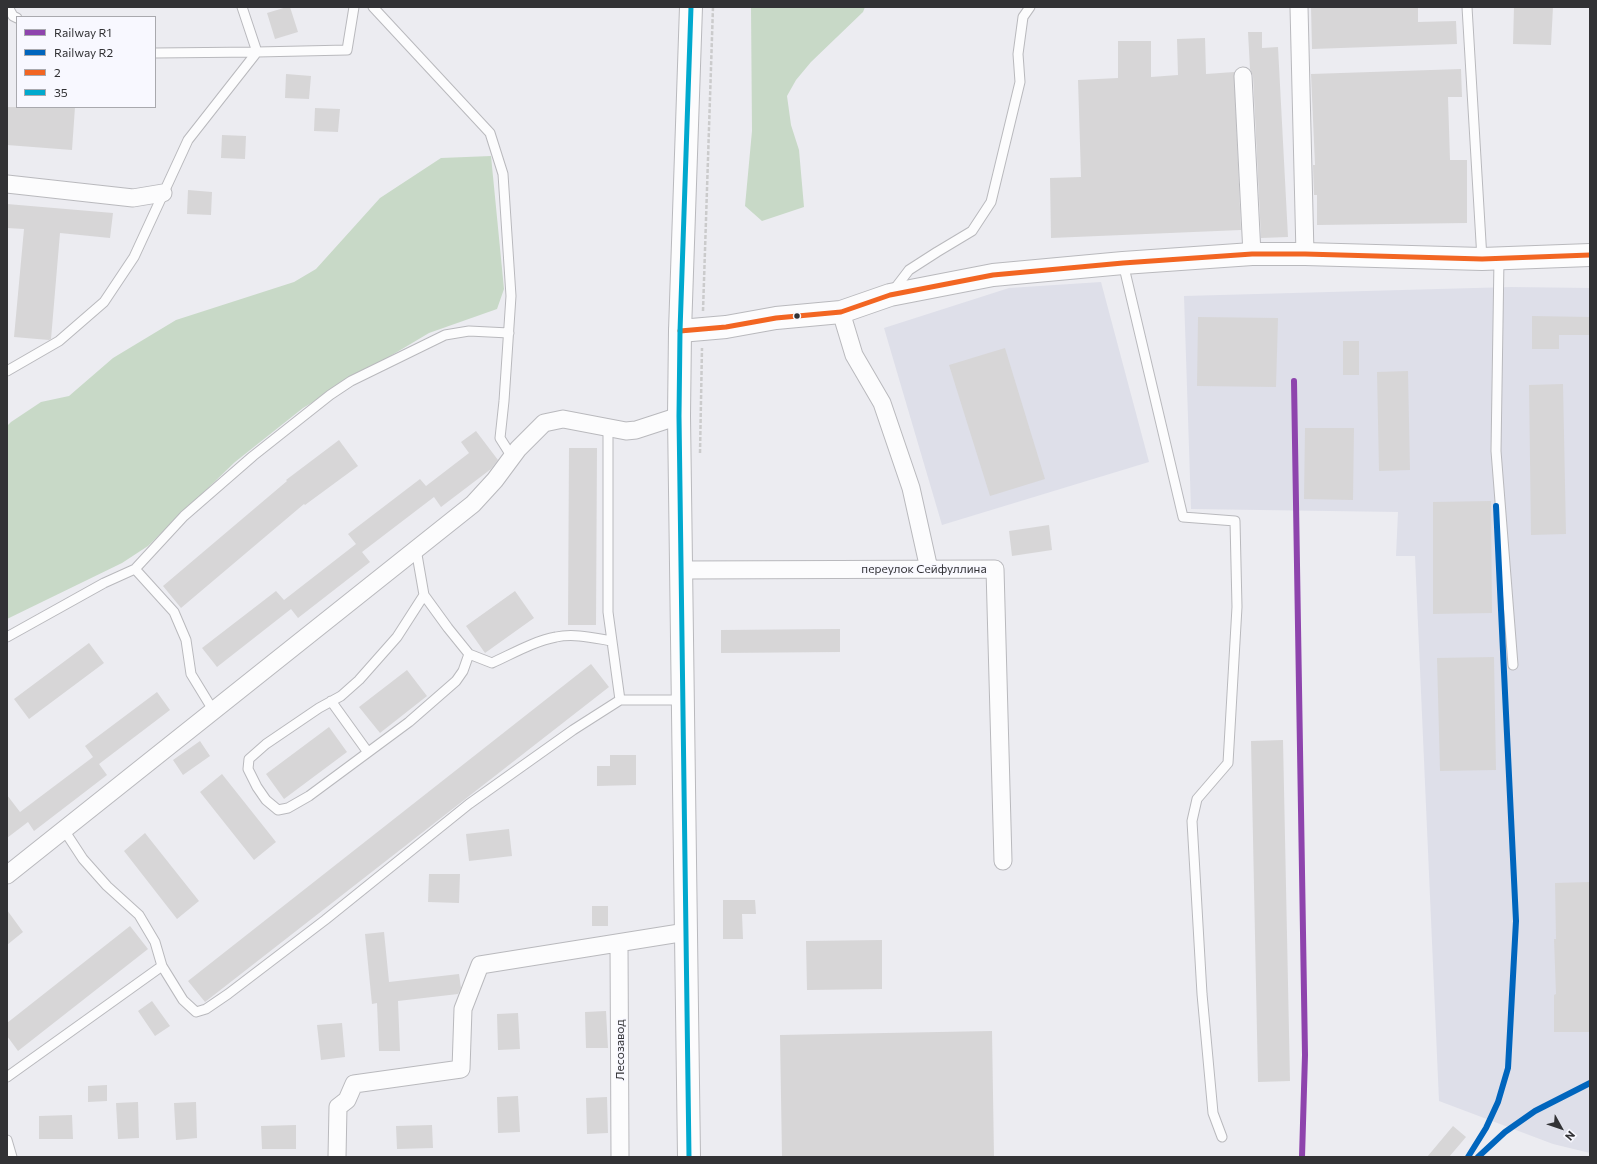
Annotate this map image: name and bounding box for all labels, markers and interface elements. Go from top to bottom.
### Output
legend [16,16,156,108]
text: Railway R1 [54,25,112,39]
text: Railway R2 [54,45,113,59]
text: 2 [54,65,61,79]
text: 35 [54,85,68,99]
unlabelled marker [792,311,802,321]
street label: переулок Сейфуллина [861,562,987,576]
street label: Лесозавод [613,1020,627,1080]
north arrow [1541,1108,1581,1148]
text: N [1563,1129,1578,1143]

